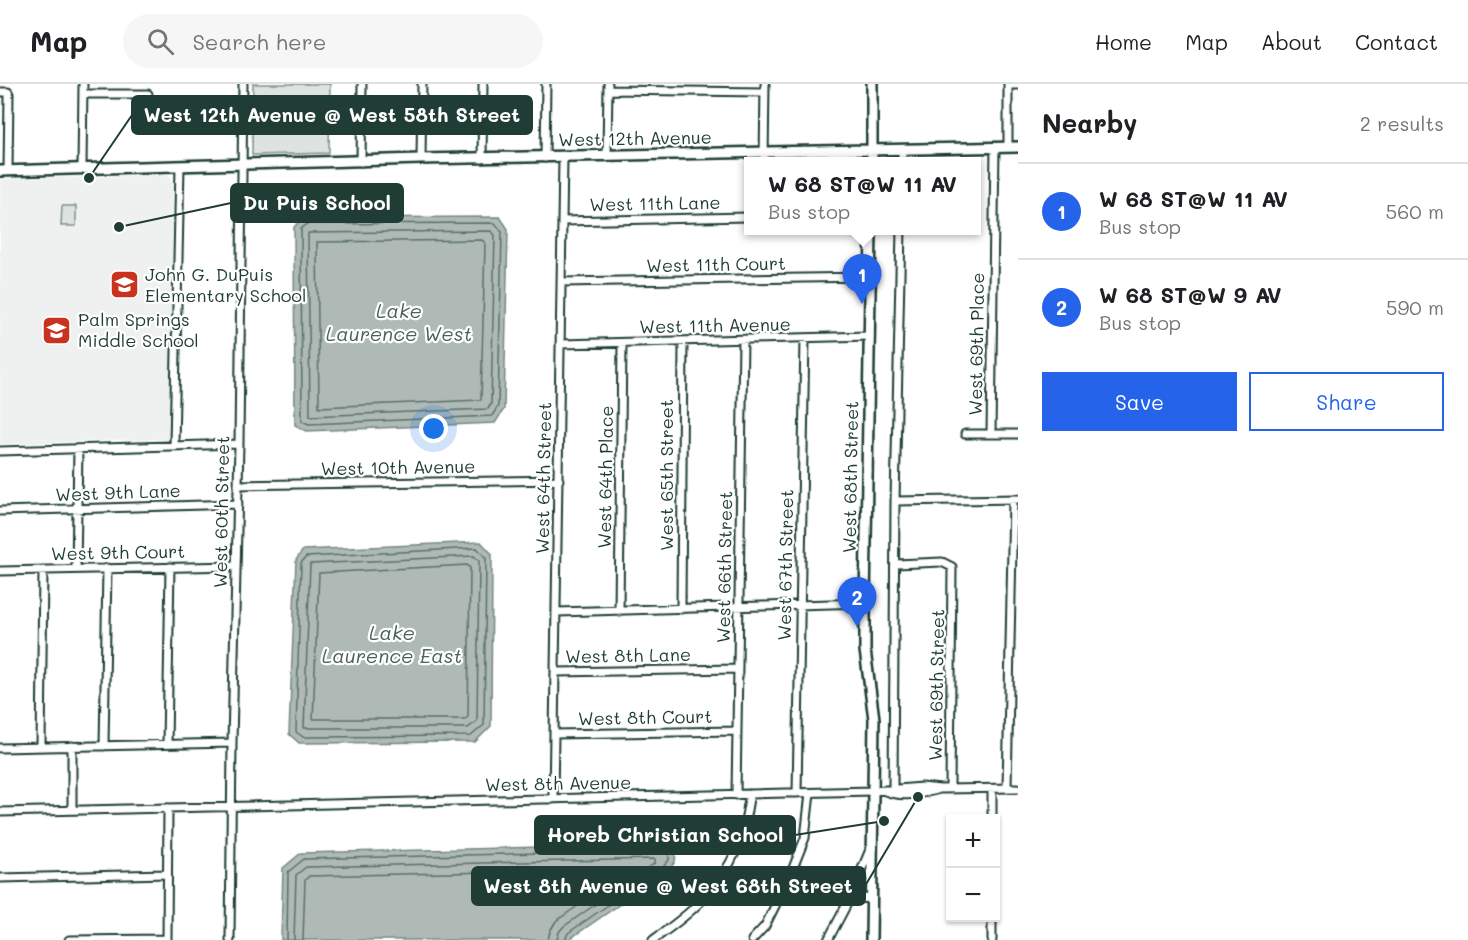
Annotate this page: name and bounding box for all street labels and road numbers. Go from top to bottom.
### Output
street label: West 12th Avenue [558,125,712,151]
street label: West 11th Lane [589,190,721,216]
street label: West 11th Court [646,251,786,277]
street label: West 69th Place [963,272,989,416]
street label: West 11th Avenue [639,312,791,338]
street label: West 65th Street [654,399,678,551]
street label: West 68th Street [837,401,863,553]
street label: West 64th Street [530,402,556,554]
street label: West 64th Place [592,405,618,549]
street label: West 60th Street [208,436,234,588]
street label: West 10th Avenue [320,454,476,480]
street label: West 9th Lane [55,478,181,506]
street label: West 67th Street [772,489,798,641]
street label: West 66th Street [711,491,737,643]
street label: West 9th Court [51,539,185,565]
street label: West 69th Street [923,609,949,761]
street label: West 8th Lane [565,642,691,668]
street label: West 8th Court [578,704,712,730]
street label: West 8th Avenue [485,770,631,796]

